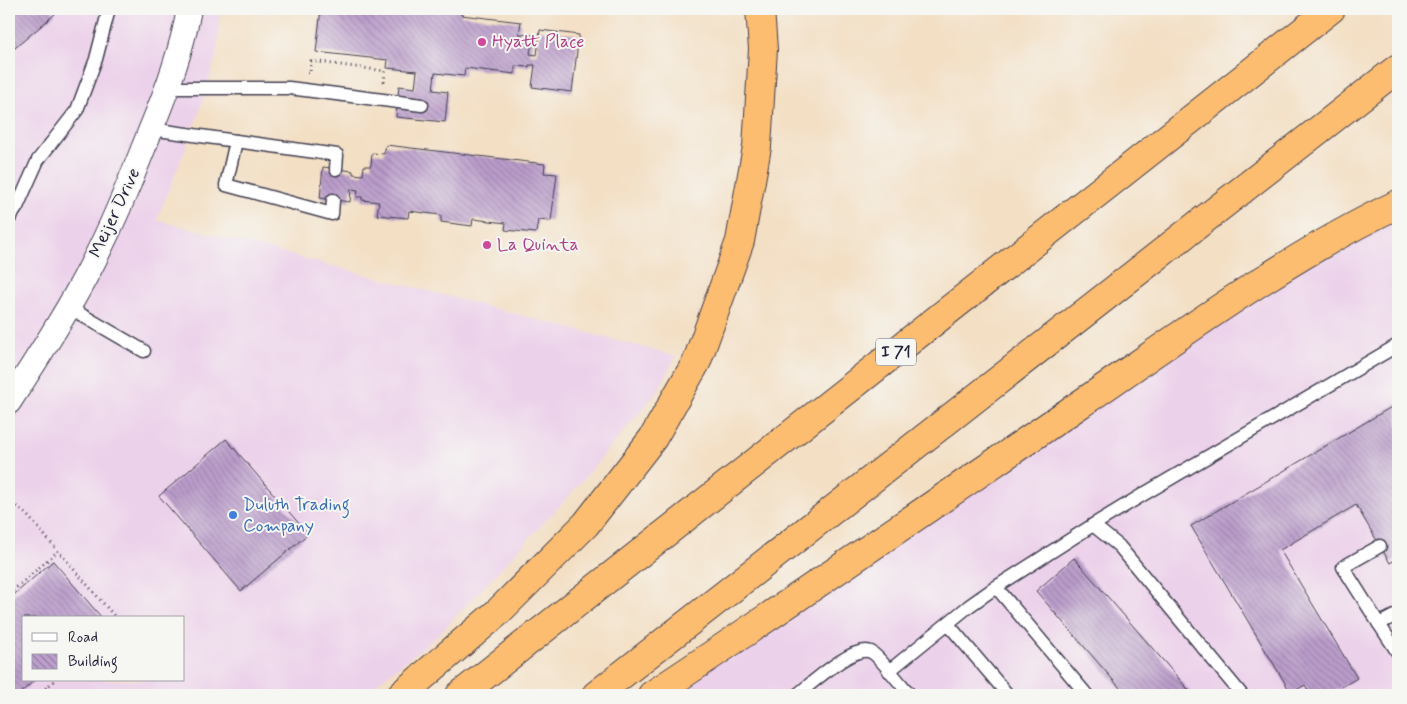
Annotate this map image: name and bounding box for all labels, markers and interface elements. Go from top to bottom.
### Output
place label: Hyatt Place [492,30,584,54]
marker: Hyatt Place [476,36,488,48]
street label: Meijer Drive [84,164,146,262]
place label: La Quinta [497,233,579,257]
marker: La Quinta [481,239,493,251]
road number: I 71 [876,338,916,366]
place label: Duluth Trading Company [243,493,350,538]
marker: Duluth Trading Company [227,509,239,521]
legend [22,616,185,682]
text: Road [68,628,98,648]
text: Building [68,652,118,673]

